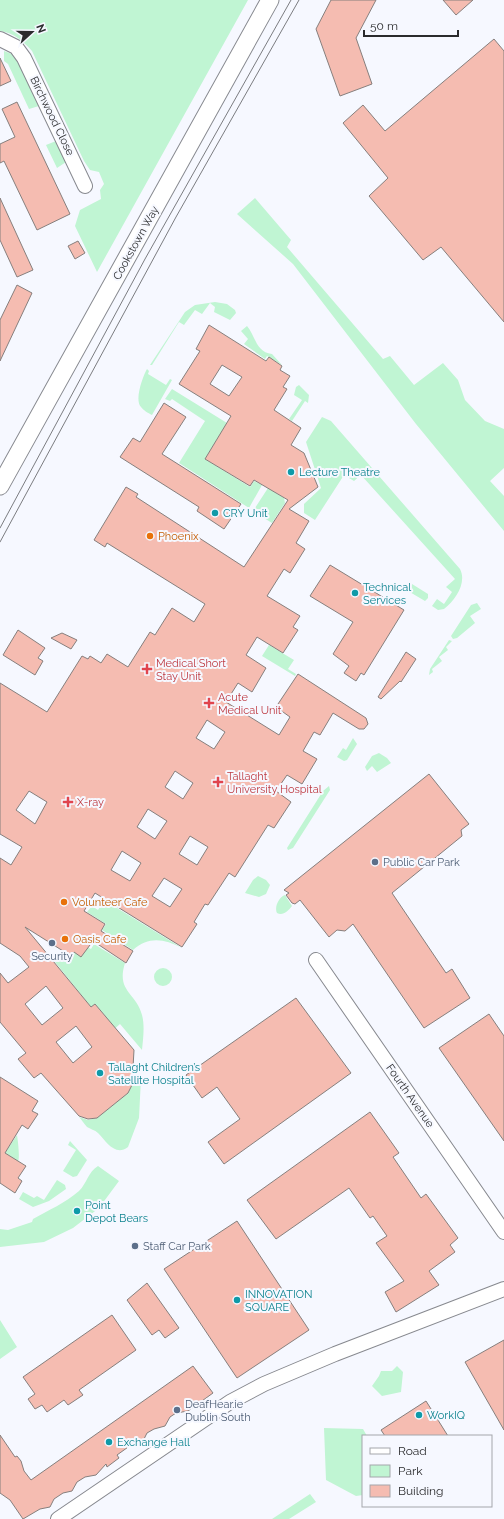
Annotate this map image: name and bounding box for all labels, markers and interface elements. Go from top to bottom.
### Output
north arrow [12,12,52,52]
scale bar [364,12,458,38]
text: 50 m [370,19,398,33]
text: N [33,22,48,35]
street label: Birchwood Close [27,74,77,158]
street label: Cookstown Way [110,204,162,282]
place label: Lecture Theatre [299,466,381,479]
marker: Lecture Theatre [286,467,296,477]
place label: CRY Unit [223,507,268,520]
marker: CRY Unit [210,508,220,518]
place label: Phoenix [158,530,199,543]
marker: Phoenix [145,531,155,541]
place label: Technical Services [363,581,411,607]
marker: Technical Services [350,588,360,598]
place label: Medical Short Stay Unit [156,657,226,683]
marker: Medical Short Stay Unit [141,663,153,675]
place label: Acute Medical Unit [218,691,282,717]
marker: Acute Medical Unit [203,697,215,709]
place label: Tallaght University Hospital [227,770,322,796]
marker: Tallaght University Hospital [212,776,224,788]
marker: X-ray [62,796,74,808]
place label: X-ray [77,796,104,809]
place label: Public Car Park [383,856,460,869]
marker: Public Car Park [370,857,380,867]
place label: Volunteer Cafe [72,896,148,909]
marker: Volunteer Cafe [59,897,69,907]
place label: Oasis Cafe [73,933,127,946]
marker: Oasis Cafe [60,934,70,944]
marker: Security [47,938,57,948]
place label: Security [31,950,73,963]
place label: Tallaght Children’s Satellite Hospital [108,1061,200,1087]
street label: Fourth Avenue [383,1062,437,1131]
marker: Tallaght Children’s Satellite Hospital [95,1068,105,1078]
place label: Point Depot Bears [85,1199,148,1225]
marker: Point Depot Bears [72,1206,82,1216]
place label: Staff Car Park [143,1240,211,1253]
marker: Staff Car Park [130,1241,140,1251]
place label: INNOVATION SQUARE [245,1288,312,1314]
marker: INNOVATION SQUARE [232,1295,242,1305]
place label: DeafHear.ie Dublin South [185,1398,251,1424]
marker: DeafHear.ie Dublin South [172,1405,182,1415]
place label: WorkIQ [427,1409,465,1422]
marker: WorkIQ [414,1410,424,1420]
legend [362,1435,492,1507]
place label: Exchange Hall [117,1436,190,1449]
marker: Exchange Hall [104,1437,114,1447]
text: Road [398,1444,427,1458]
text: Park [398,1464,423,1478]
text: Building [398,1484,444,1498]

